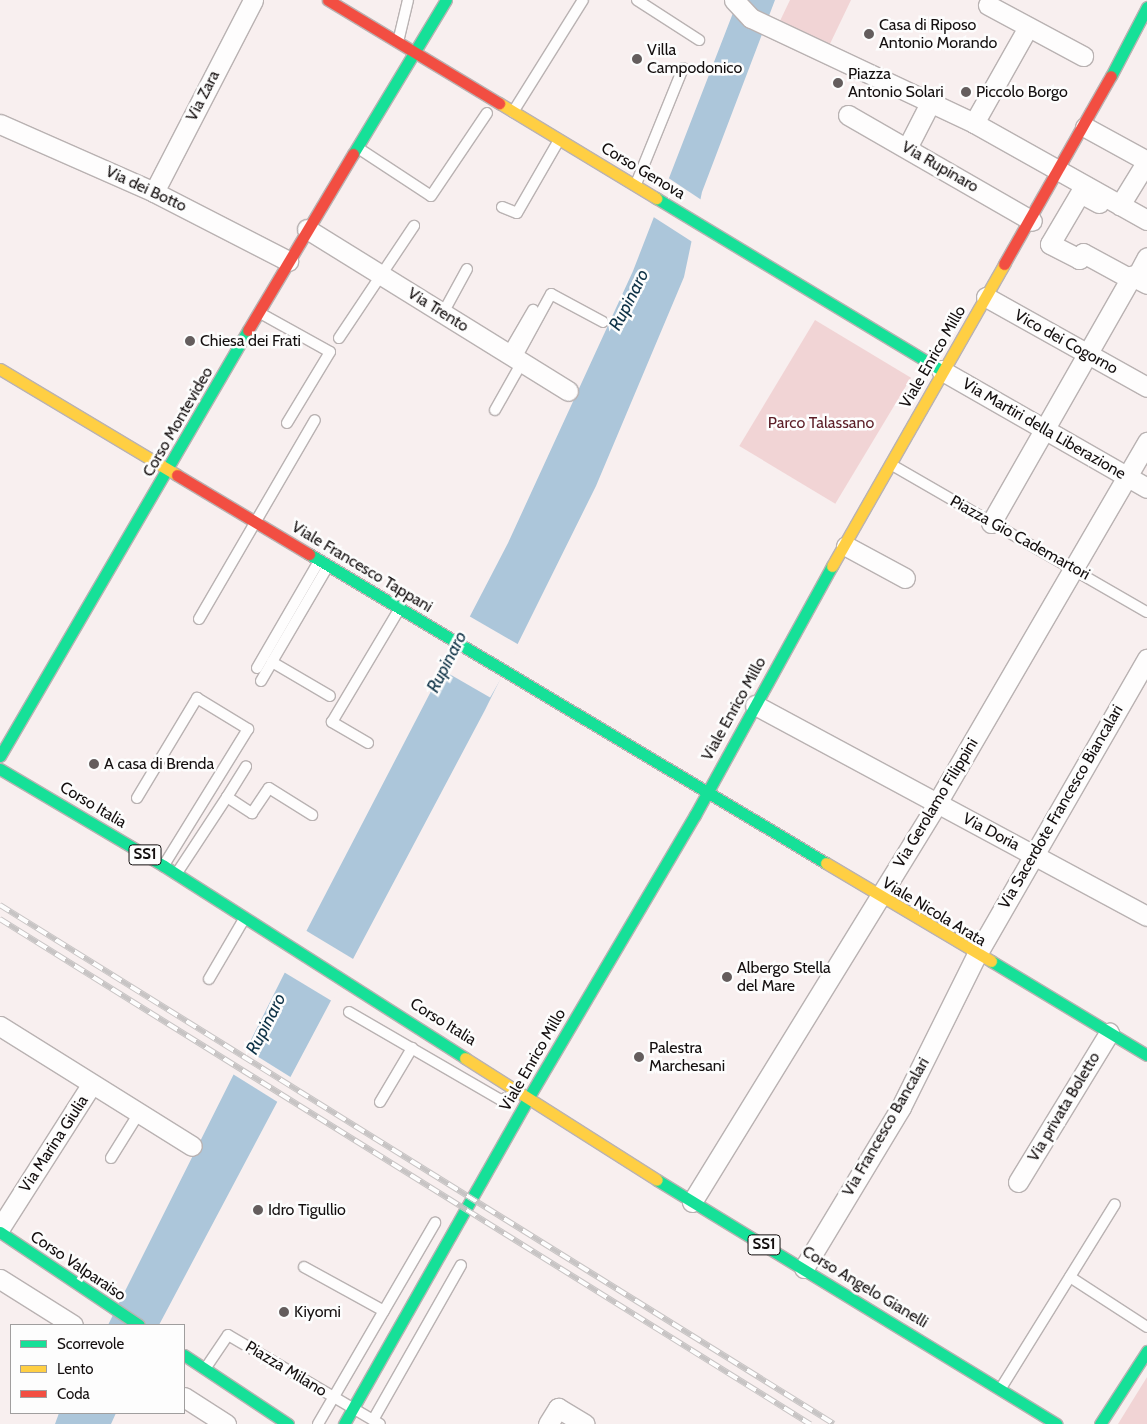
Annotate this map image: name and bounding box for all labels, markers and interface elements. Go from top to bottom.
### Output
place label: Casa di Riposo Antonio Morando [879,15,997,53]
marker: Casa di Riposo Antonio Morando [863,28,875,40]
place label: Villa Campodonico [647,40,742,78]
marker: Villa Campodonico [631,53,643,65]
place label: Piazza Antonio Solari [848,64,944,102]
street label: Via Zara [182,68,224,124]
marker: Piazza Antonio Solari [832,77,844,89]
place label: Piccolo Borgo [976,82,1068,102]
marker: Piccolo Borgo [960,86,972,98]
street label: Via Rupinaro [898,137,982,197]
street label: Corso Genova [598,138,688,204]
street label: Via dei Botto [103,162,189,216]
water label: Rupinaro [604,266,654,334]
street label: Via Trento [404,284,472,336]
street label: Viale Enrico Millo [896,302,970,412]
street label: Vico dei Cogorno [1011,306,1121,378]
place label: Chiesa dei Frati [200,331,301,351]
marker: Chiesa dei Frati [184,335,196,347]
street label: Corso Montevideo [139,364,217,480]
street label: Via Martiri della Liberazione [959,374,1129,484]
park label: Parco Talassano [768,413,874,433]
street label: Piazza Gio Cademartori [947,492,1093,584]
street label: Viale Francesco Tappani [288,517,436,617]
water label: Rupinaro [422,628,472,696]
street label: Viale Enrico Millo [698,654,770,764]
street label: Via Sacerdote Francesco Biancalari [995,702,1127,912]
street label: Via Gerolamo Filippini [890,735,982,871]
place label: A casa di Brenda [104,754,214,774]
marker: A casa di Brenda [88,758,100,770]
street label: Corso Italia [56,778,130,832]
street label: Via Doria [959,809,1023,855]
road number: SS1 [128,842,162,868]
street label: Viale Nicola Arata [879,873,989,951]
place label: Albergo Stella del Mare [737,958,831,996]
marker: Albergo Stella del Mare [721,971,733,983]
water label: Rupinaro [241,990,291,1058]
street label: Corso Italia [406,994,480,1050]
street label: Viale Enrico Millo [496,1005,570,1115]
place label: Palestra Marchesani [649,1038,725,1076]
street label: Via privata Boletto [1024,1049,1104,1165]
marker: Palestra Marchesani [633,1051,645,1063]
street label: Via Francesco Bancalari [838,1054,934,1200]
street label: Via Marina Giulia [16,1092,92,1196]
place label: Idro Tigullio [268,1200,346,1220]
marker: Idro Tigullio [252,1204,264,1216]
street label: Corso Valparaiso [27,1227,129,1305]
road number: SS1 [746,1232,782,1258]
street label: Corso Angelo Gianelli [799,1242,931,1332]
place label: Kiyomi [294,1302,341,1322]
marker: Kiyomi [278,1306,290,1318]
legend [10,1324,185,1414]
text: Scorrevole [57,1335,124,1353]
street label: Piazza Milano [242,1337,330,1401]
text: Lento [57,1360,94,1378]
text: Coda [57,1385,90,1403]

